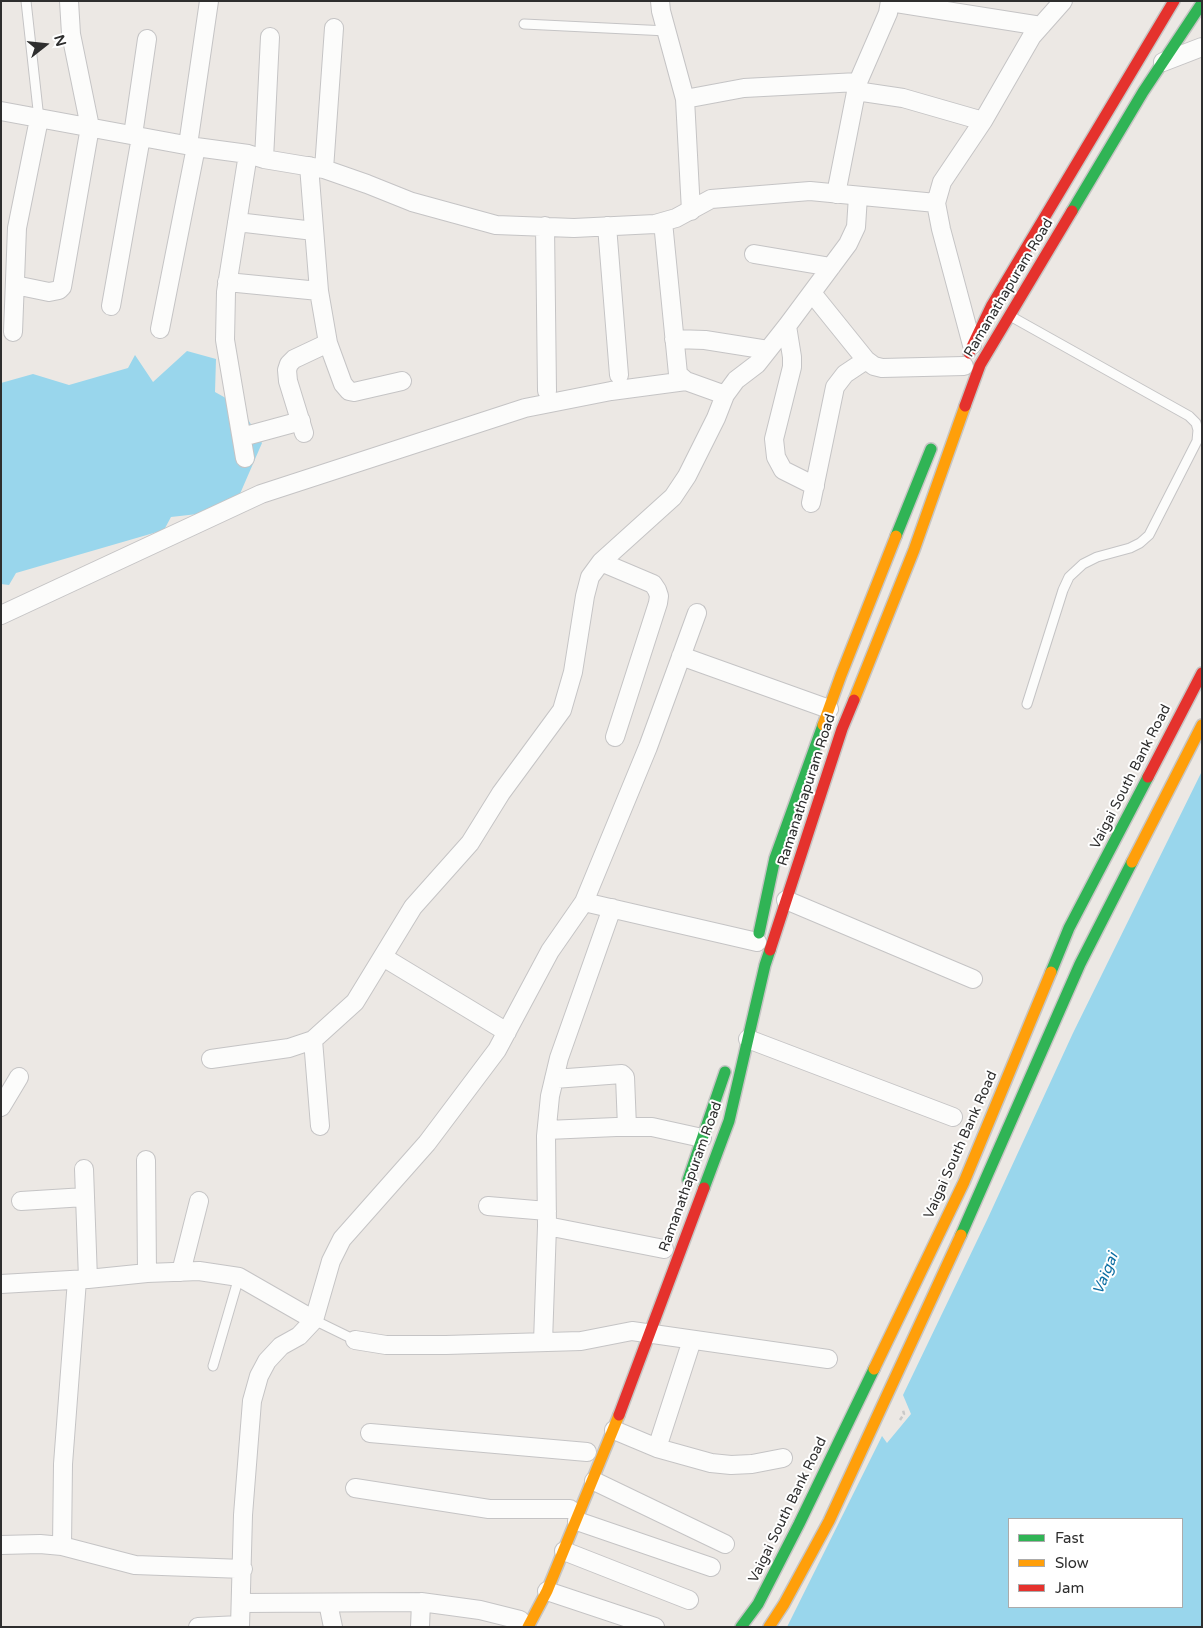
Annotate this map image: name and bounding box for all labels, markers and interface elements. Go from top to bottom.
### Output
north arrow [20,20,70,70]
text: N [50,33,70,48]
street label: Ramanathapuram Road [961,216,1057,360]
street label: Vaigai South Bank Road [1087,702,1175,852]
street label: Ramanathapuram Road [774,712,840,868]
street label: Vaigai South Bank Road [921,1069,1001,1221]
street label: Ramanathapuram Road [656,1100,726,1254]
water label: Vaigai [1090,1251,1122,1297]
street label: Vaigai South Bank Road [745,1434,831,1586]
legend [1008,1518,1183,1608]
text: Fast [1055,1529,1084,1547]
text: Slow [1055,1554,1089,1572]
text: Jam [1055,1579,1084,1597]

